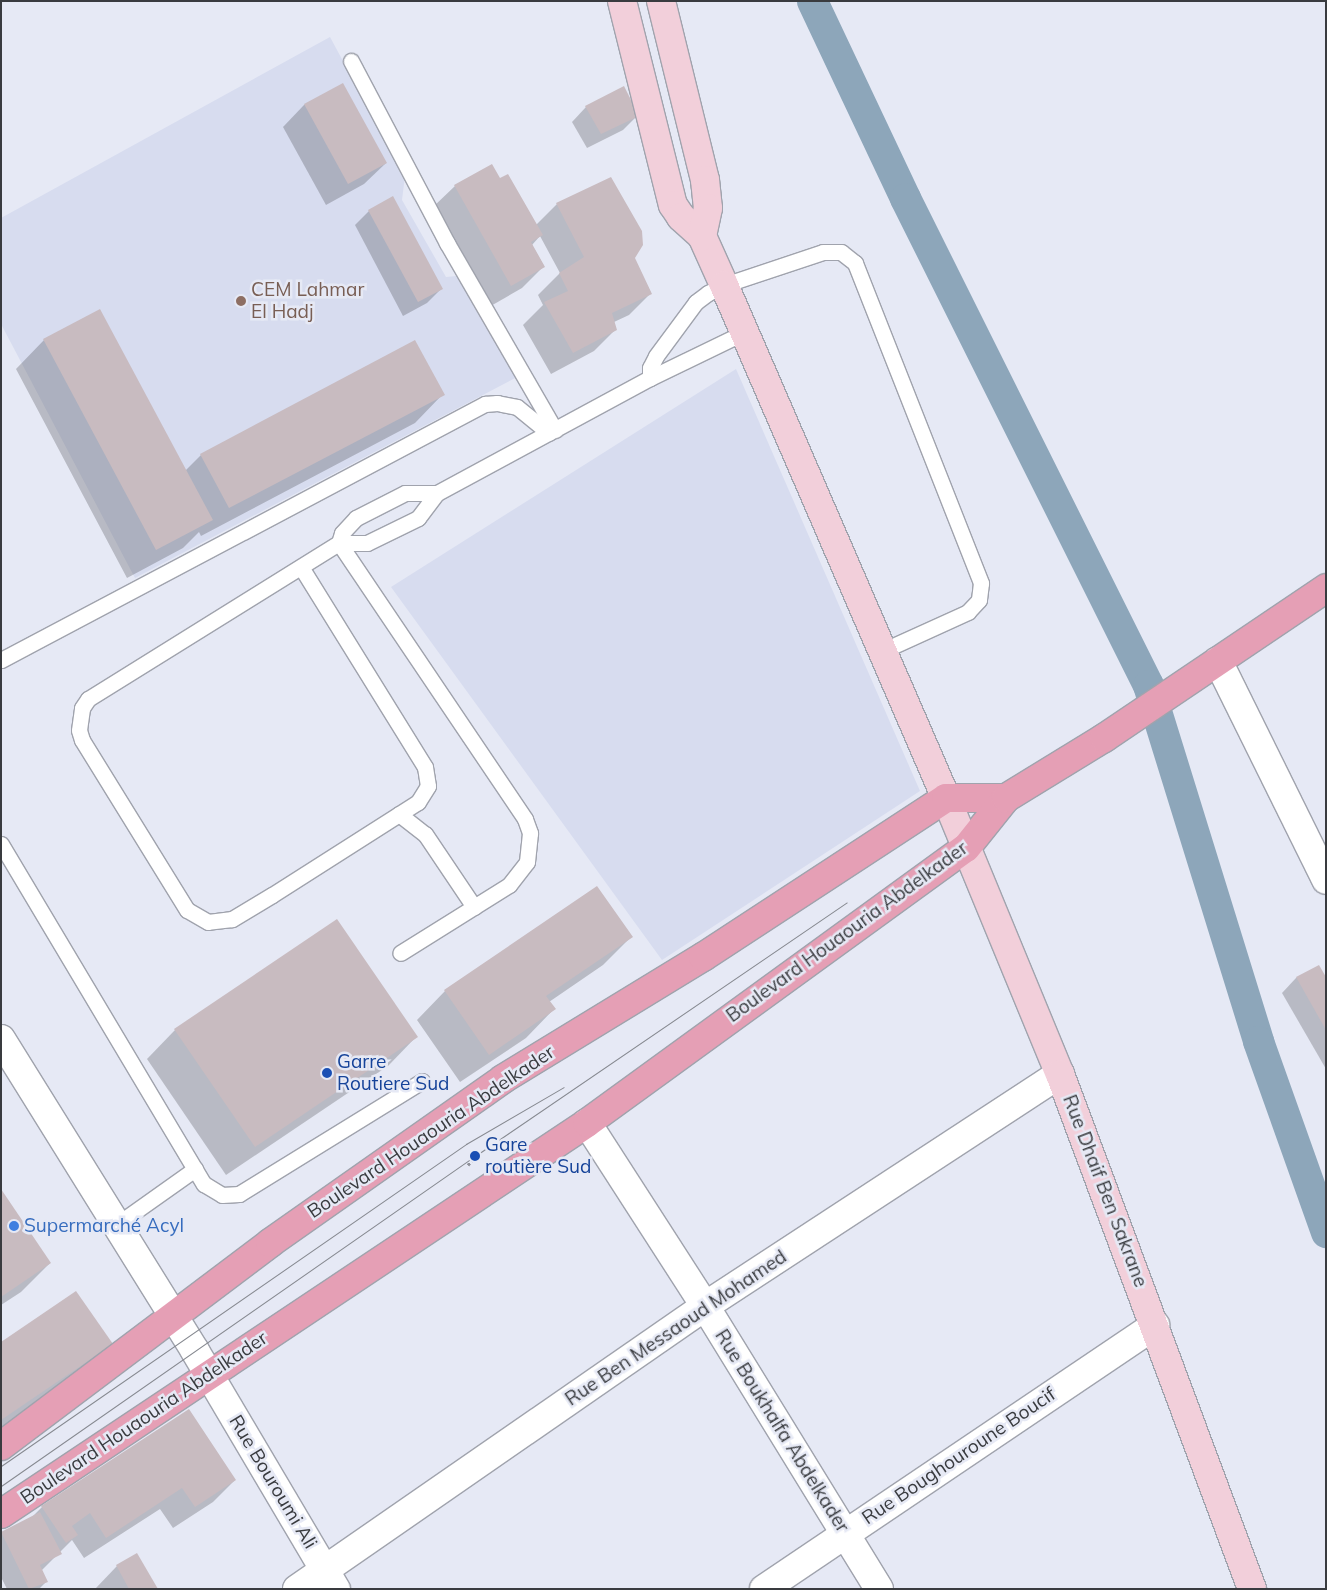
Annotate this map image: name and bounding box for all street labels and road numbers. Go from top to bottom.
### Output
street label: Boulevard Houaouria Abdelkader [722,837,972,1027]
street label: Boulevard Houaouria Abdelkader [303,1041,559,1223]
street label: Rue Dhaif Ben Sakrane [1058,1092,1152,1290]
street label: Rue Ben Messaoud Mohamed [561,1245,791,1411]
street label: Rue Boukhalfa Abdelkader [710,1325,854,1537]
street label: Boulevard Houaouria Abdelkader [16,1327,272,1509]
street label: Rue Boughouroune Boucif [858,1383,1060,1529]
street label: Rue Bouroumi Ali [224,1411,322,1553]

